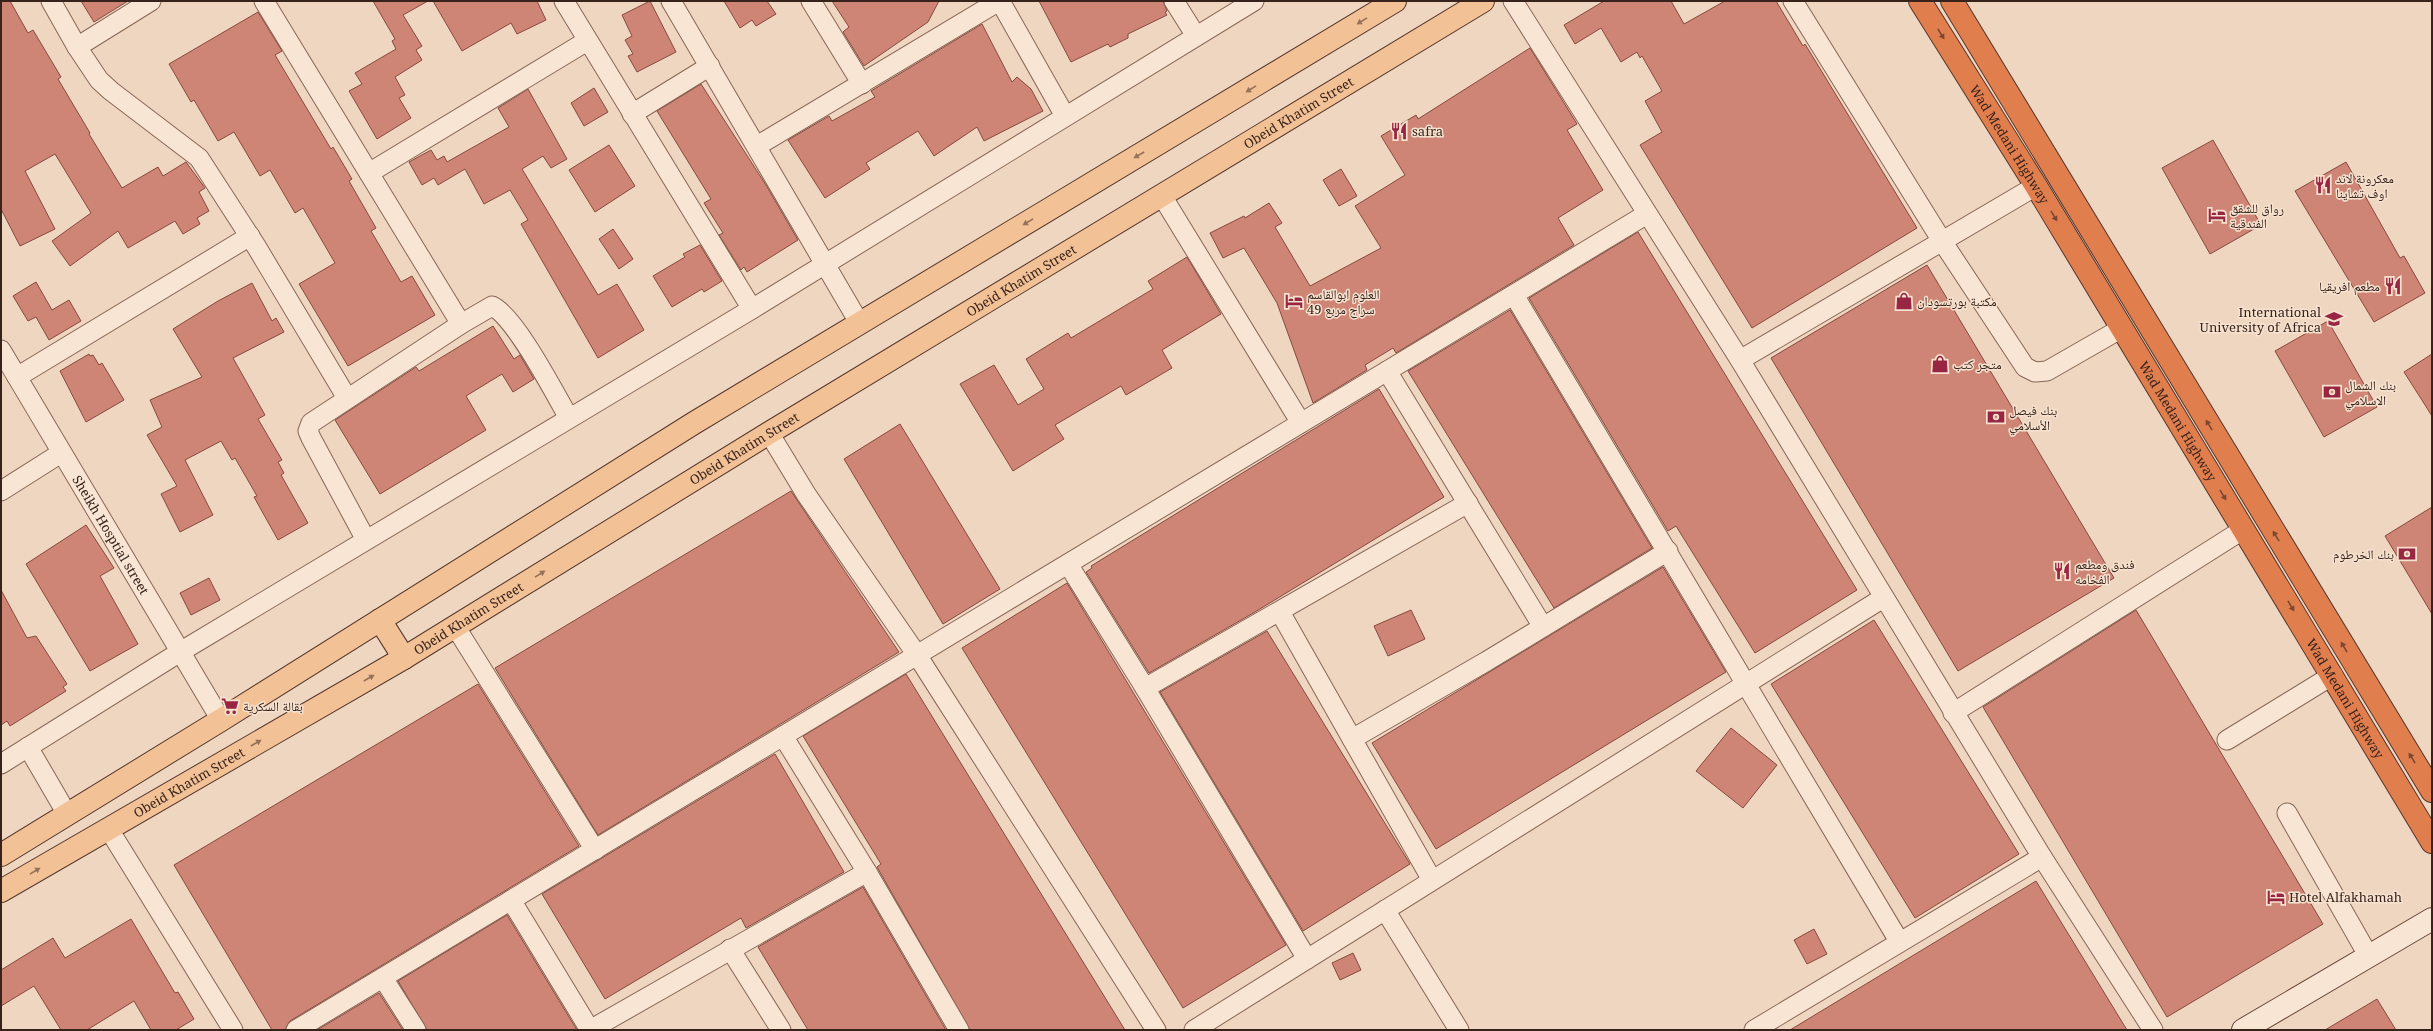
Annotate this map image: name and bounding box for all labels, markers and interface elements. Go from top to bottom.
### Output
one-way arrow [1356,18,1368,25]
one-way arrow [1937,29,1945,39]
street label: Obeid Khatim Street [1240,72,1357,153]
street label: Wad Medani Highway [1966,81,2054,208]
one-way arrow [1245,86,1257,93]
restaurant icon: safra [1389,121,1409,141]
place label: safra [1412,122,1443,140]
one-way arrow [1133,152,1145,159]
place label: معكرونة لاند اوف تشاينا [2336,169,2394,202]
restaurant icon: معكرونة لاند اوف تشاينا [2313,175,2333,195]
place label: رواق للشقق الفندقية [2230,199,2284,232]
hotel icon: رواق للشقق الفندقية [2207,205,2227,225]
one-way arrow [2051,210,2058,222]
one-way arrow [1022,219,1034,226]
street label: Obeid Khatim Street [963,240,1080,321]
restaurant icon: مطعم افريقيا [2383,276,2403,296]
place label: مطعم افريقيا [2319,277,2380,295]
place label: العلوم ابوالقاسم سراج مربع 49 [1307,285,1380,319]
hotel icon: العلوم ابوالقاسم سراج مربع 49 [1284,291,1304,311]
shop icon: مكتبة بورتسودان [1894,291,1914,311]
place label: مكتبة بورتسودان [1917,292,1997,310]
place label: International University of Africa [2200,303,2321,336]
school or university icon: International University of Africa [2324,309,2344,329]
shop icon: متجر كتب [1930,354,1950,374]
place label: متجر كتب [1953,355,2002,373]
street label: Wad Medani Highway [2135,358,2221,485]
place label: بنك الشمال الاسلامي [2345,376,2396,411]
bank icon: بنك الشمال الاسلامي [2322,382,2342,402]
place label: بنك فيصل الأسلامي [2009,401,2057,436]
bank icon: بنك فيصل الأسلامي [1986,407,2006,427]
street label: Obeid Khatim Street [686,408,803,489]
one-way arrow [2205,419,2212,431]
street label: Sheikh Hosptial street [68,472,154,598]
one-way arrow [2220,489,2227,501]
one-way arrow [2273,530,2280,542]
bank icon: بنك الخرطوم [2397,544,2417,564]
place label: بنك الخرطوم [2333,545,2394,563]
place label: فندق ومطعم الفخامه [2075,555,2135,588]
restaurant icon: فندق ومطعم الفخامه [2052,561,2072,581]
one-way arrow [534,571,546,578]
street label: Obeid Khatim Street [410,578,527,659]
one-way arrow [2287,600,2294,612]
street label: Wad Medani Highway [2302,635,2389,762]
one-way arrow [2340,641,2347,653]
one-way arrow [363,675,375,682]
supermarket icon: بقالة السكرية [220,696,240,716]
place label: بقالة السكرية [243,697,303,715]
one-way arrow [250,739,262,746]
street label: Obeid Khatim Street [130,743,248,822]
one-way arrow [2408,752,2415,764]
one-way arrow [30,867,40,875]
hotel icon: Hotel Alfakhamah [2266,887,2286,907]
place label: Hotel Alfakhamah [2289,888,2402,906]

